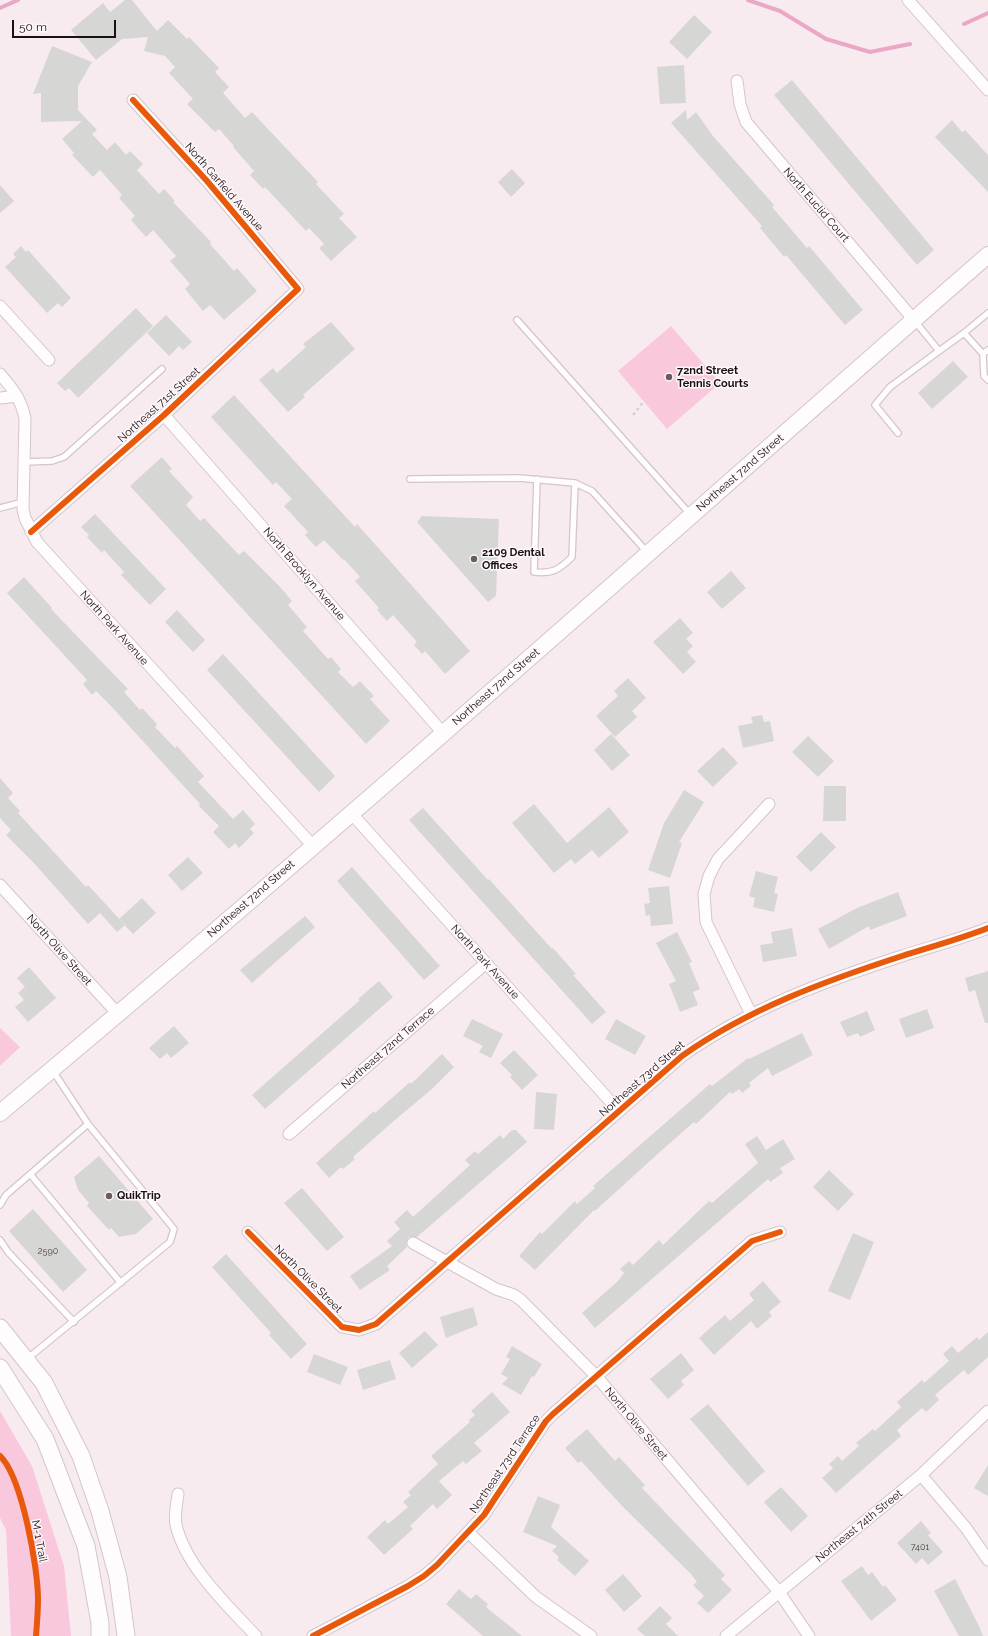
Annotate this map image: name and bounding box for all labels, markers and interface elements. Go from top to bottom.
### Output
scale bar [14,12,118,38]
text: 50 m [19,20,47,34]
street label: North Garfield Avenue [182,140,266,234]
street label: North Euclid Court [780,165,852,245]
place label: 72nd Street Tennis Courts [677,364,748,390]
street label: Northeast 71st Street [115,365,203,445]
marker: 72nd Street Tennis Courts [664,372,674,382]
street label: Northeast 72nd Street [694,431,786,515]
street label: North Brooklyn Avenue [260,525,348,623]
place label: 2109 Dental Offices [482,546,545,572]
marker: 2109 Dental Offices [469,554,479,564]
street label: North Park Avenue [77,588,151,668]
street label: Northeast 72nd Street [450,645,542,729]
street label: Northeast 72nd Street [205,857,297,941]
street label: North Olive Street [24,912,94,988]
street label: North Park Avenue [448,922,522,1002]
street label: Northeast 72nd Terrace [339,1004,437,1092]
street label: Northeast 73rd Street [597,1038,687,1120]
place label: QuikTrip [117,1189,161,1203]
marker: QuikTrip [104,1191,114,1201]
street label: North Olive Street [271,1242,345,1316]
house number: 2590 [38,1246,58,1256]
street label: North Olive Street [602,1385,670,1463]
street label: Northeast 73rd Terrace [467,1412,543,1516]
street label: Northeast 74th Street [813,1487,905,1565]
street label: M-1 Trail [28,1519,50,1563]
house number: 7401 [911,1542,929,1552]

